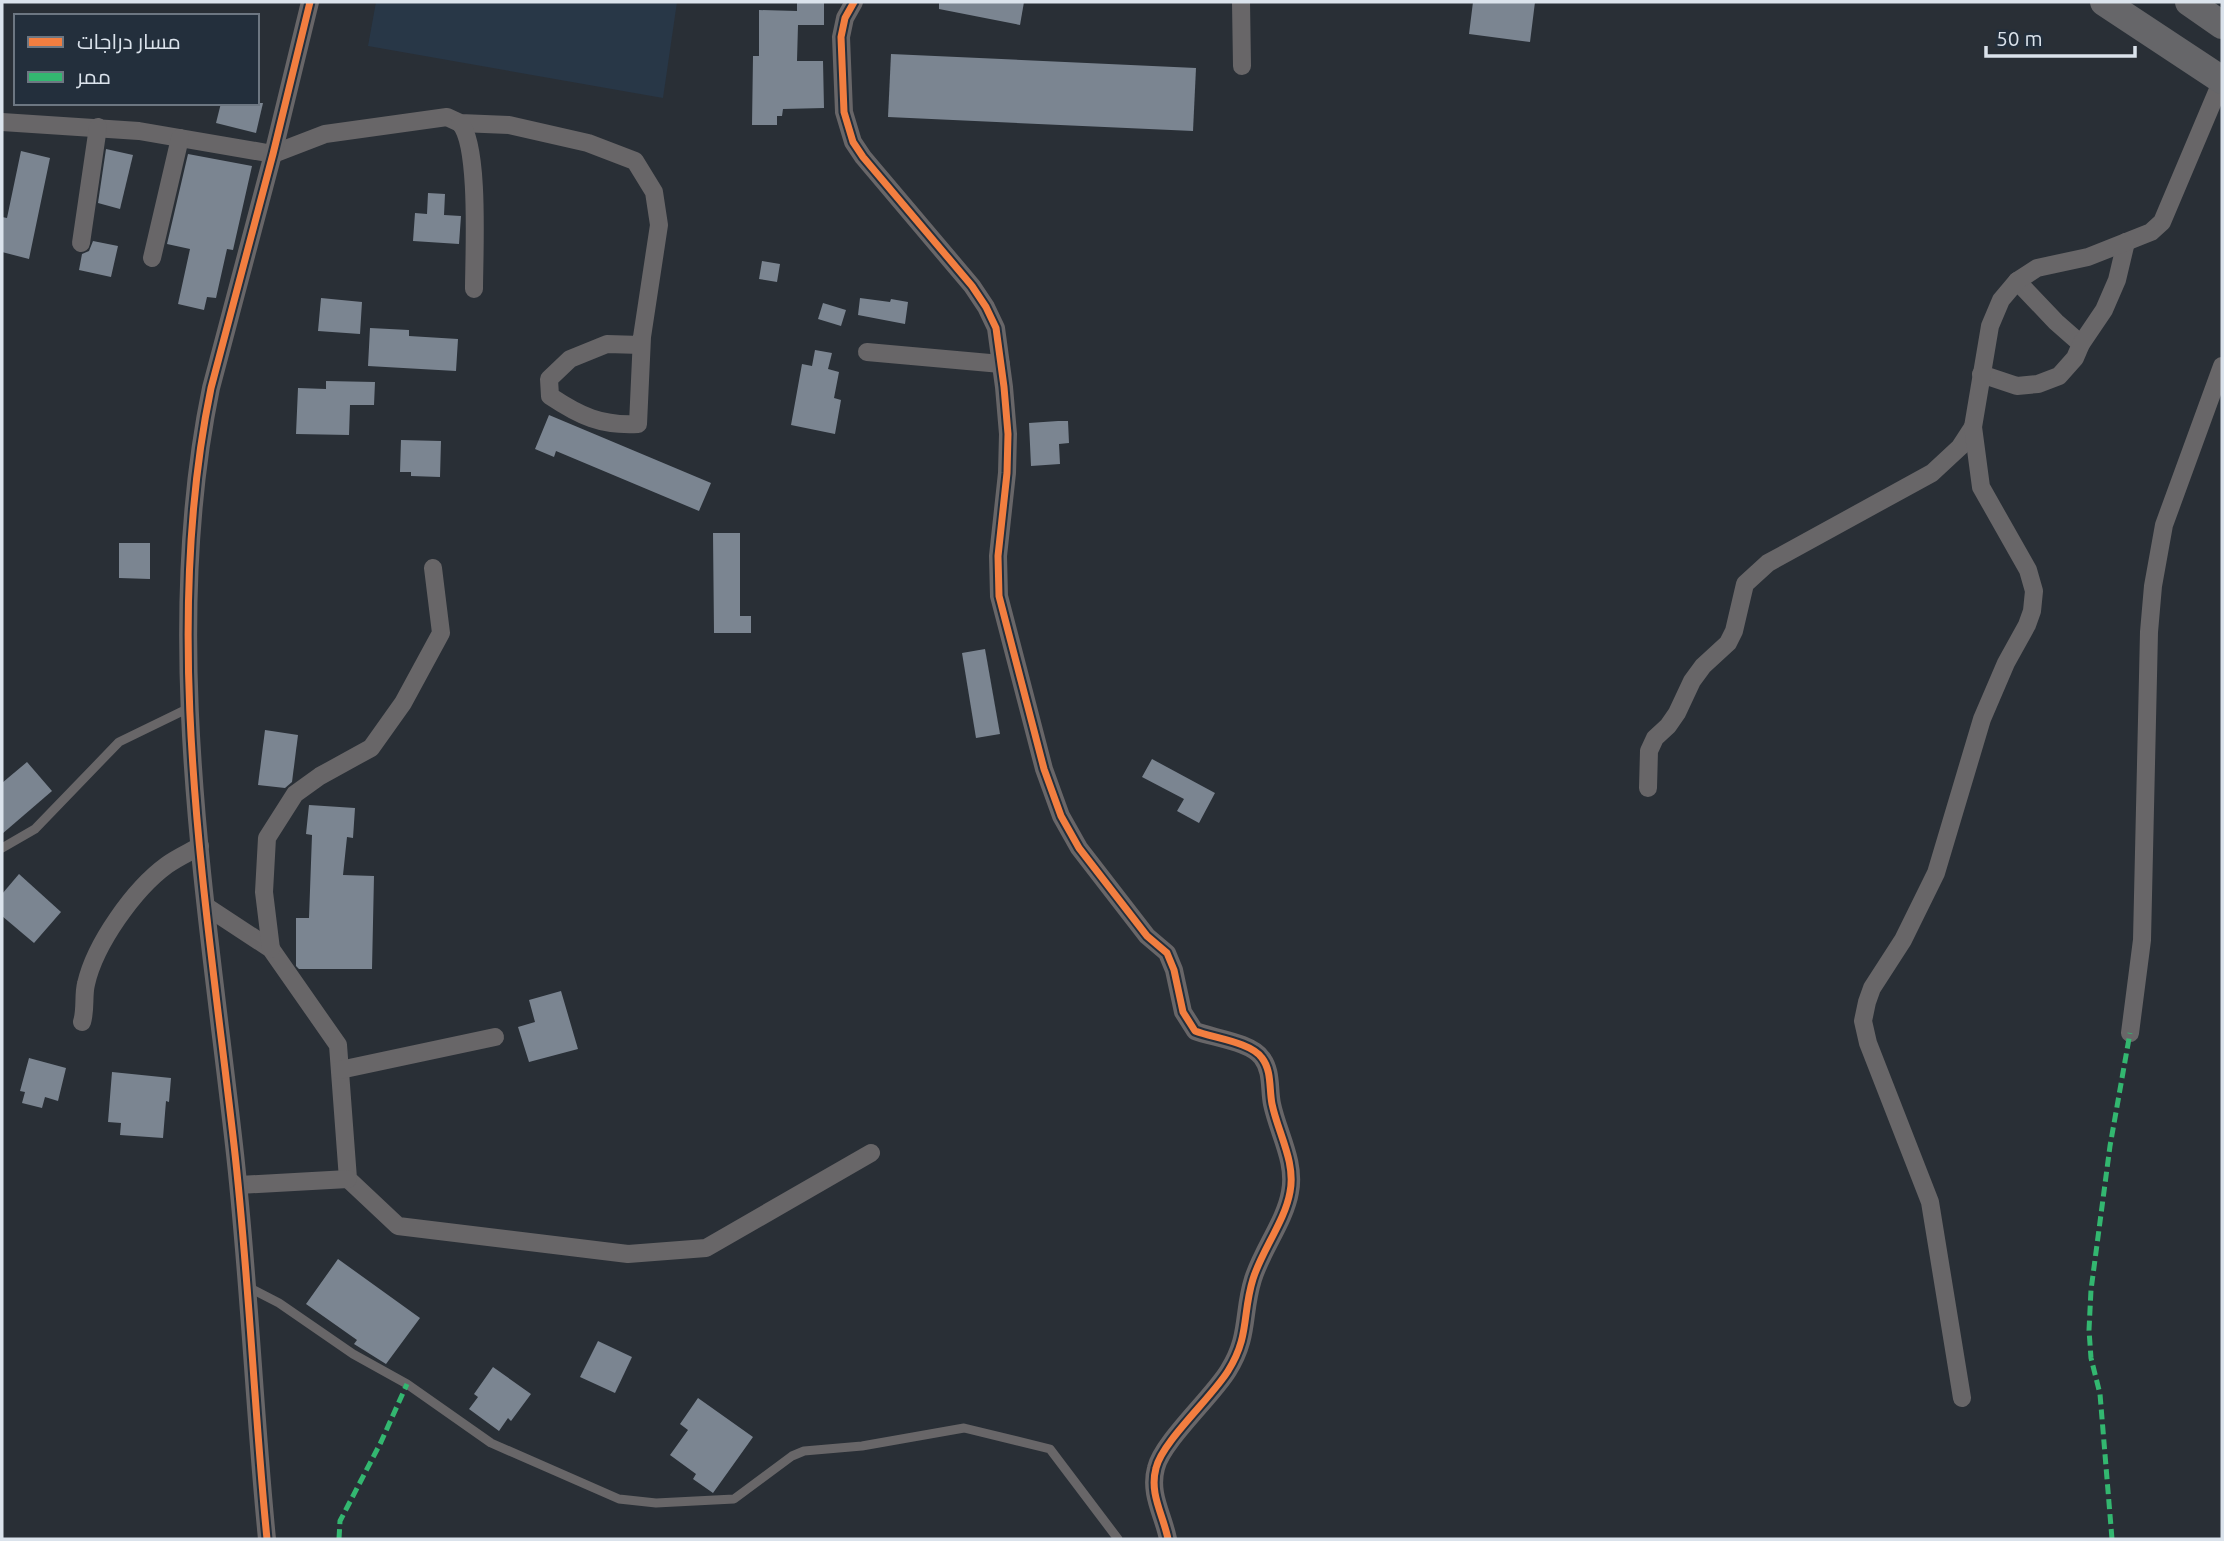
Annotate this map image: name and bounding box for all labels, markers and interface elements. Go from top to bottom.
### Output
legend [14,14,259,105]
scale bar [1986,14,2135,58]
text: 50 m [1996,26,2043,50]
text: مسار دراجات [77,29,181,54]
text: ممر [76,64,111,89]

